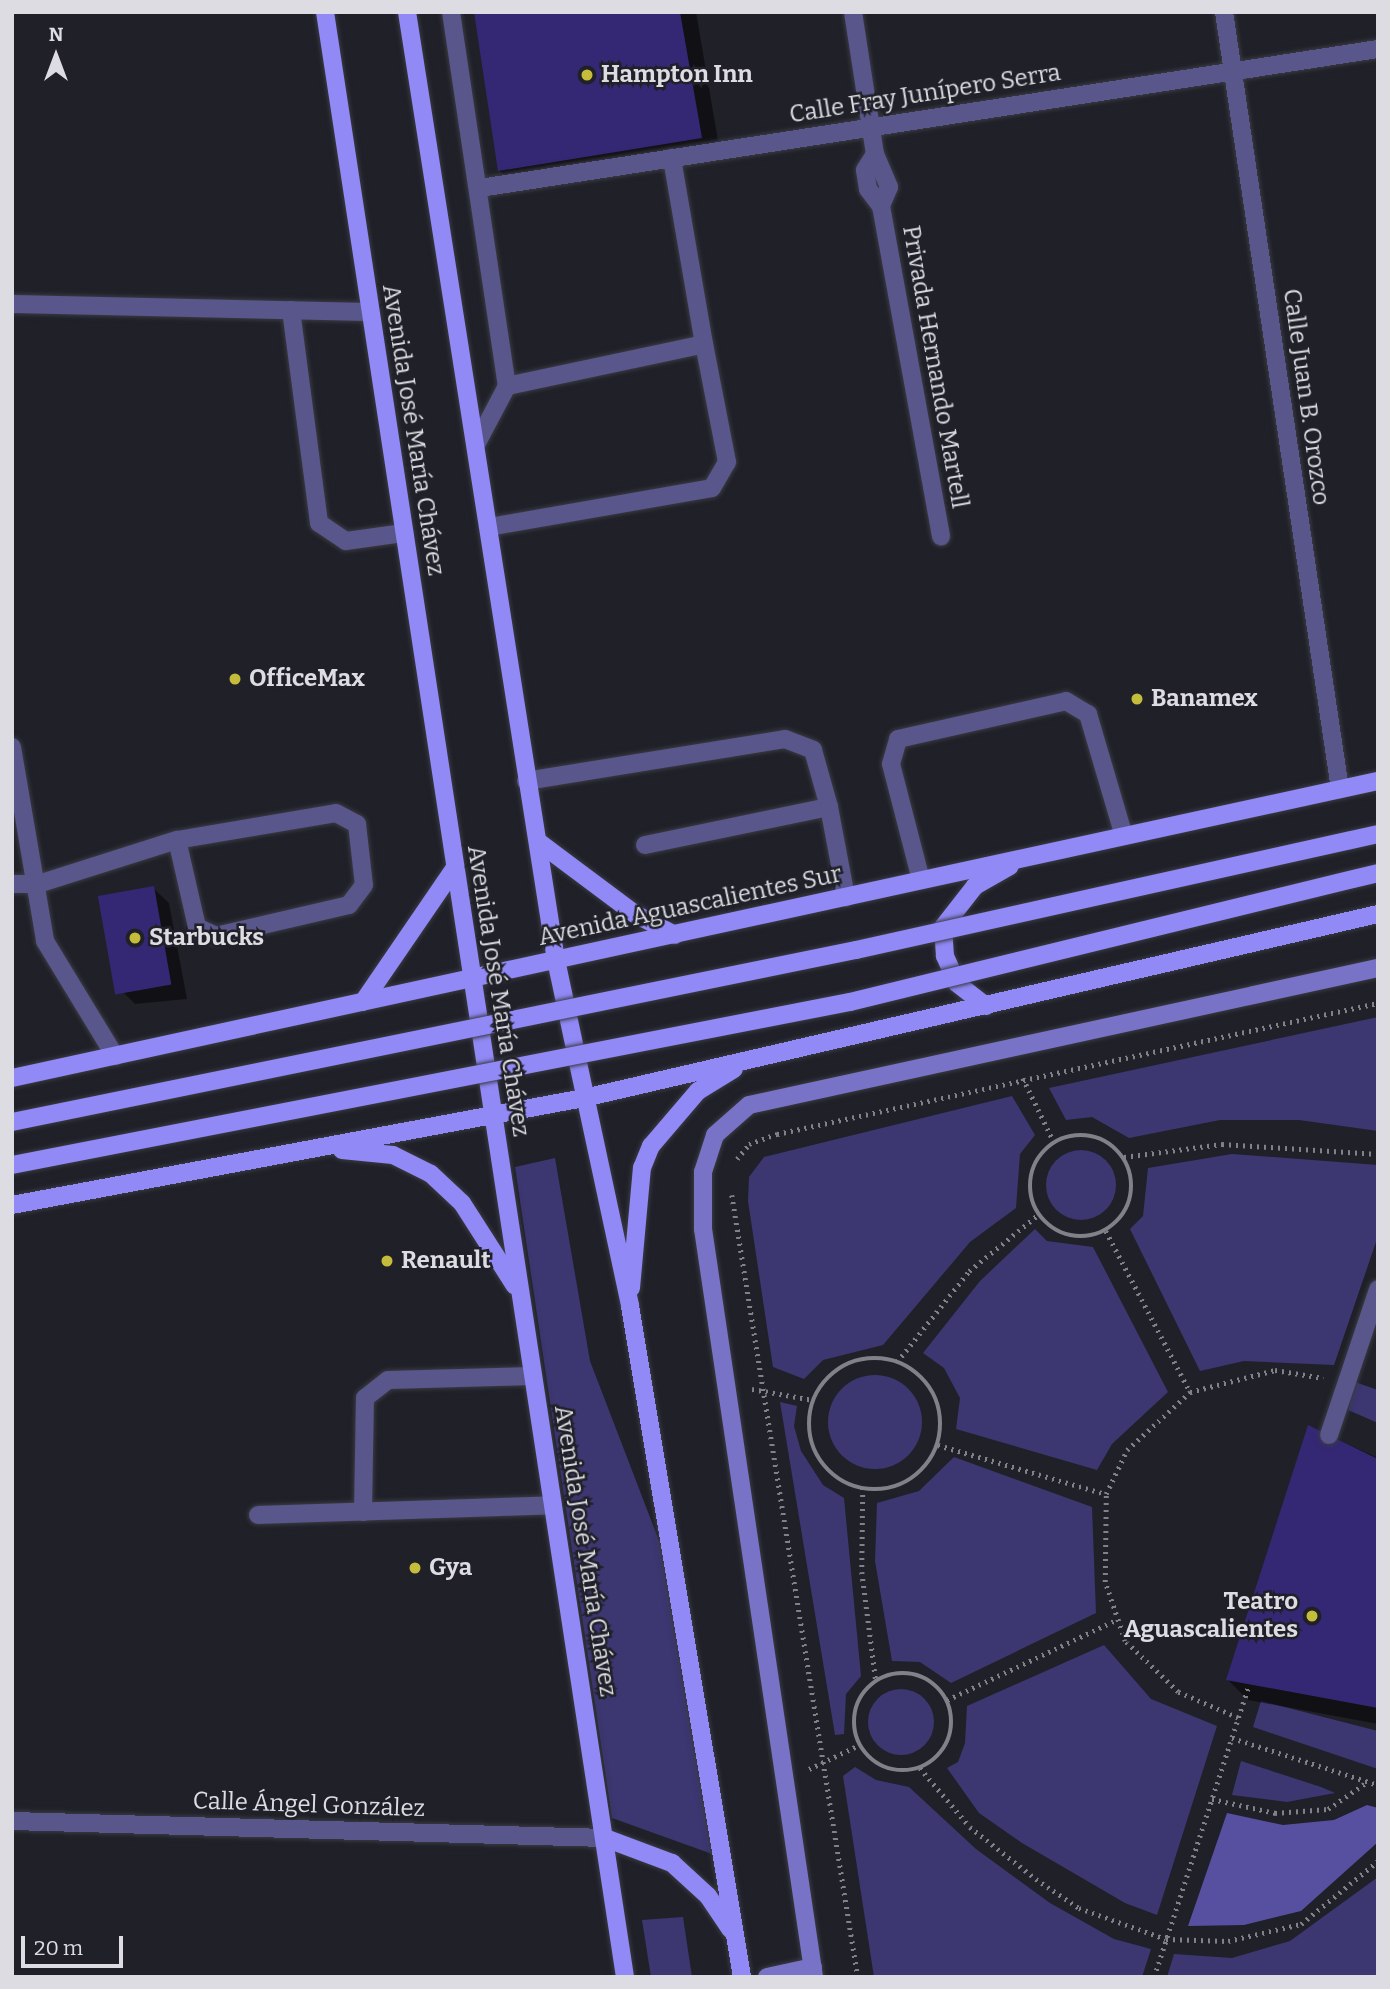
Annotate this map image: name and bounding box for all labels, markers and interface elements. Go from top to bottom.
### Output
north arrow [21,21,91,91]
text: N [49,23,63,46]
street label: Calle Fray Junípero Serra [787,58,1063,130]
place label: Hampton Inn [601,61,753,89]
marker: Hampton Inn [579,67,595,83]
street label: Privada Hernando Martell [896,223,974,511]
street label: Avenida José María Chávez [376,282,450,578]
street label: Calle Juan B. Orozco [1277,287,1335,507]
place label: OfficeMax [249,665,365,693]
marker: OfficeMax [227,671,243,687]
place label: Banamex [1151,685,1258,713]
marker: Banamex [1129,691,1145,707]
street label: Avenida José María Chávez [461,843,535,1139]
street label: Avenida Aguascalientes Sur [536,860,844,952]
place label: Starbucks [149,924,264,952]
marker: Starbucks [127,930,143,946]
place label: Renault [401,1247,491,1275]
marker: Renault [379,1253,395,1269]
street label: Avenida José María Chávez [548,1403,622,1699]
place label: Gya [429,1554,472,1582]
marker: Gya [407,1560,423,1576]
place label: Teatro Aguascalientes [1124,1588,1298,1644]
marker: Teatro Aguascalientes [1304,1608,1320,1624]
street label: Calle Ángel González [192,1787,426,1823]
scale bar [24,1923,126,1967]
text: 20 m [34,1935,83,1961]

